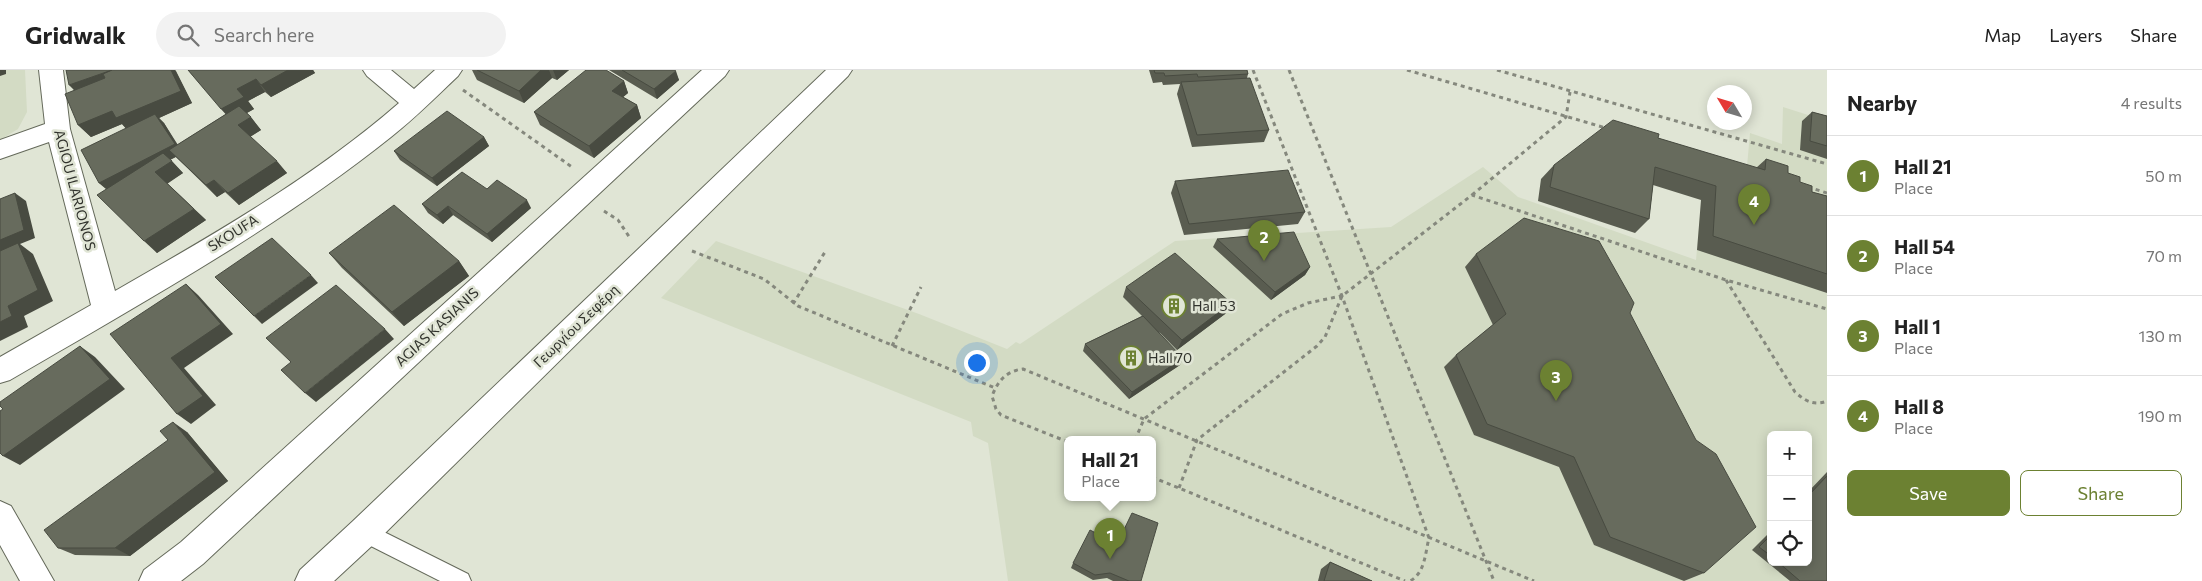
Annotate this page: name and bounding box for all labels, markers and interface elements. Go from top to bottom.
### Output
search box [156,12,506,57]
text: Gridwalk [25,20,126,49]
icon: search [174,21,202,49]
text: Search here [214,23,314,46]
text: Map [1984,24,2021,46]
text: Layers [2049,24,2102,46]
text: Share [2130,24,2177,46]
north arrow [1707,85,1752,130]
text: Nearby [1847,90,1917,115]
text: 4 results [2121,93,2182,112]
street label: AGIOU ILARIONOS [51,128,100,252]
text: Hall 21 [1894,155,1952,178]
text: 1 [1859,166,1867,185]
text: 50 m [2145,166,2182,185]
text: Place [1894,178,1933,197]
pin: 4 [1738,184,1770,225]
street label: SKOUFA [205,210,261,255]
pin: 2 [1248,220,1280,261]
text: Hall 54 [1894,235,1955,258]
text: 2 [1858,246,1868,265]
text: 70 m [2146,246,2182,265]
text: Place [1894,258,1933,277]
street label: Γεωργίου Σεφέρη [529,281,622,371]
street label: AGIAS KASIANIS [392,284,482,370]
building icon: Hall 53 [1161,293,1187,319]
place label: Hall 53 [1192,297,1236,314]
text: Hall 1 [1894,315,1941,338]
text: 3 [1858,326,1868,345]
text: 130 m [2139,326,2182,345]
text: Place [1894,338,1933,357]
building icon: Hall 70 [1118,345,1144,371]
place label: Hall 70 [1148,349,1192,366]
your location [964,350,990,376]
pin: 3 [1540,360,1572,401]
text: Hall 8 [1894,395,1944,418]
text: 4 [1858,406,1868,425]
text: 190 m [2138,406,2182,425]
text: Place [1894,418,1933,437]
map controls [1767,431,1812,566]
button: + [1767,431,1812,476]
popup [1064,436,1156,501]
text: Hall 21 [1081,448,1139,471]
button: Save [1847,470,2010,516]
button: Share [2020,470,2182,516]
text: Place [1081,471,1120,490]
button: − [1767,476,1812,521]
pin: 1 [1094,518,1126,559]
button: locate [1767,521,1812,566]

